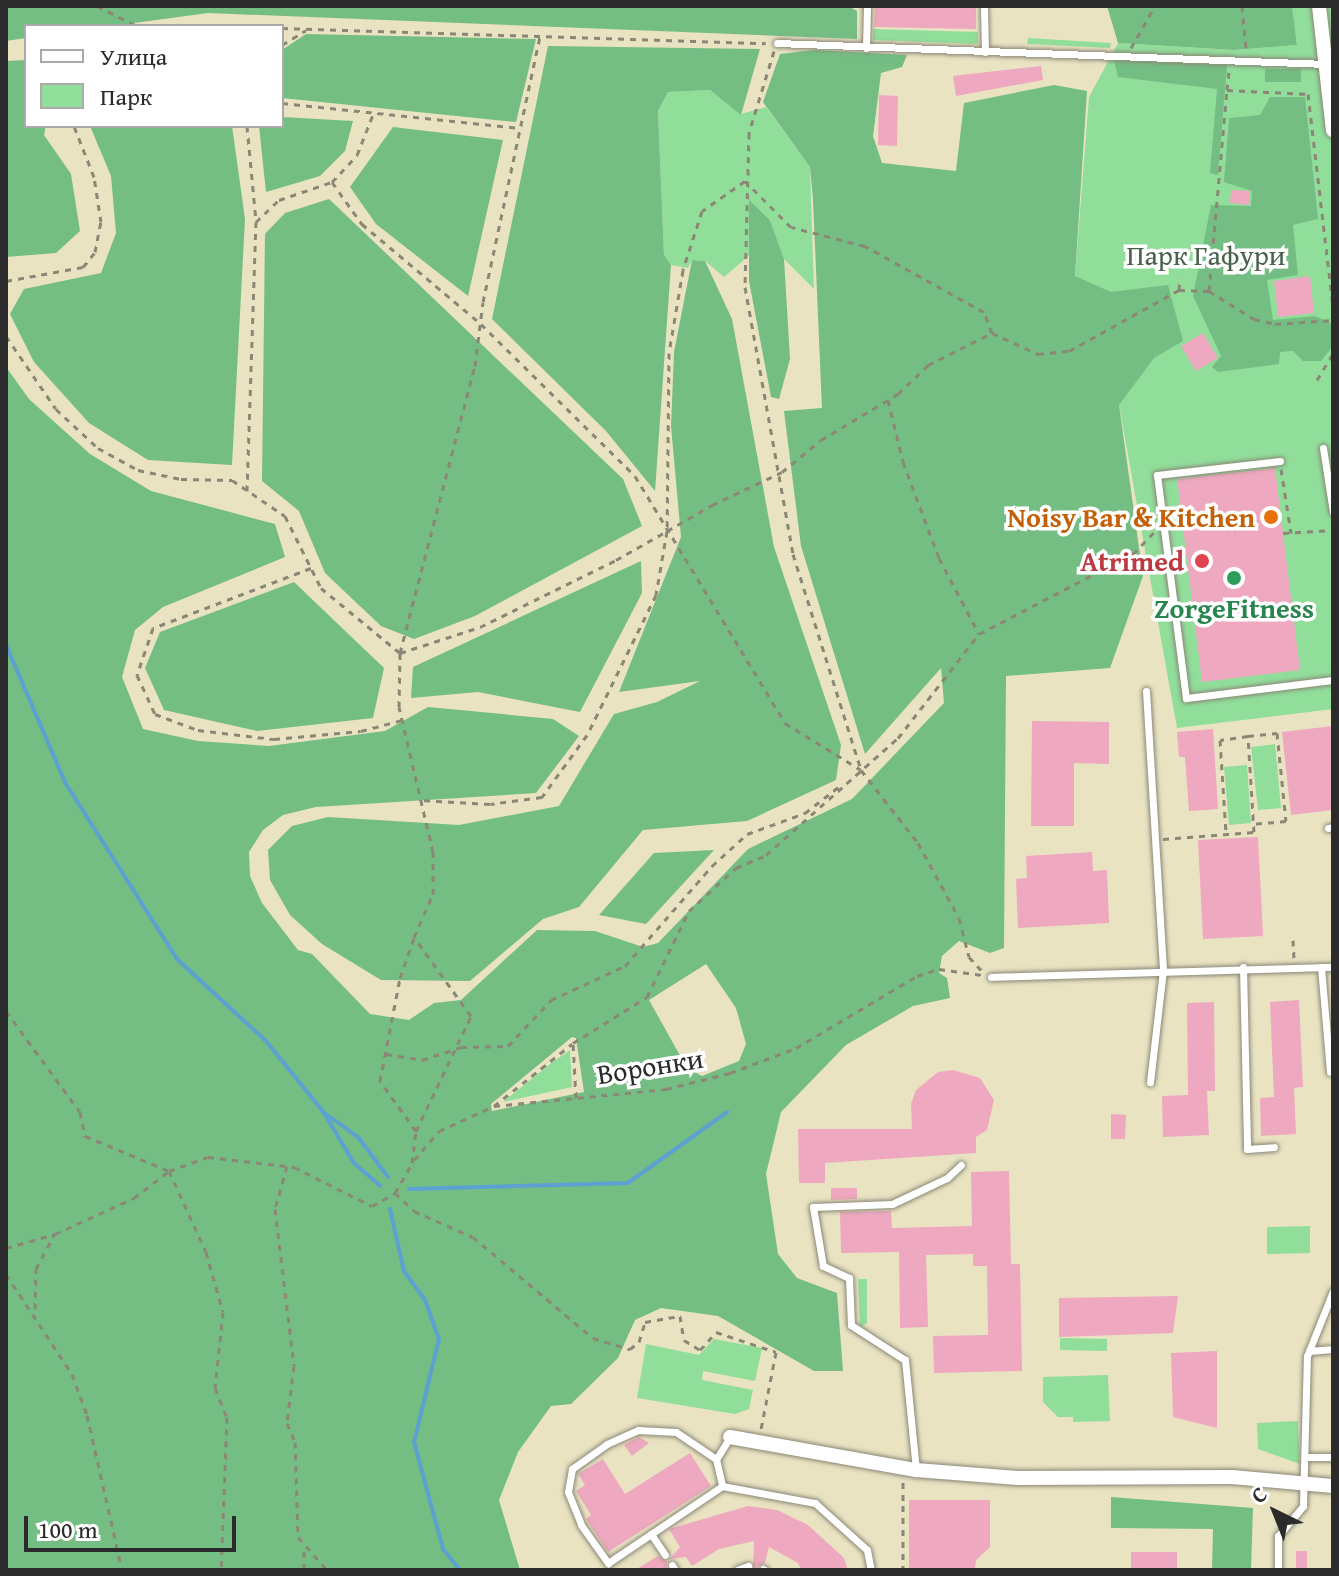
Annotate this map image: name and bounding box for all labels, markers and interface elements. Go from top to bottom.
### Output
legend [24,24,284,128]
text: Улица [100,39,167,74]
text: Парк [100,79,152,114]
park label: Парк Гафури [1126,238,1286,272]
place label: Noisy Bar & Kitchen [1007,500,1255,534]
marker: Noisy Bar & Kitchen [1262,508,1280,526]
place label: Atrimed [1080,544,1184,578]
marker: Atrimed [1191,550,1213,572]
marker: ZorgeFitness [1225,569,1243,587]
place label: ZorgeFitness [1154,591,1314,625]
street label: Воронки [594,1041,706,1091]
north arrow [1235,1472,1315,1552]
text: С [1243,1479,1274,1510]
scale bar [28,1500,240,1550]
text: 100 m [38,1512,98,1547]

